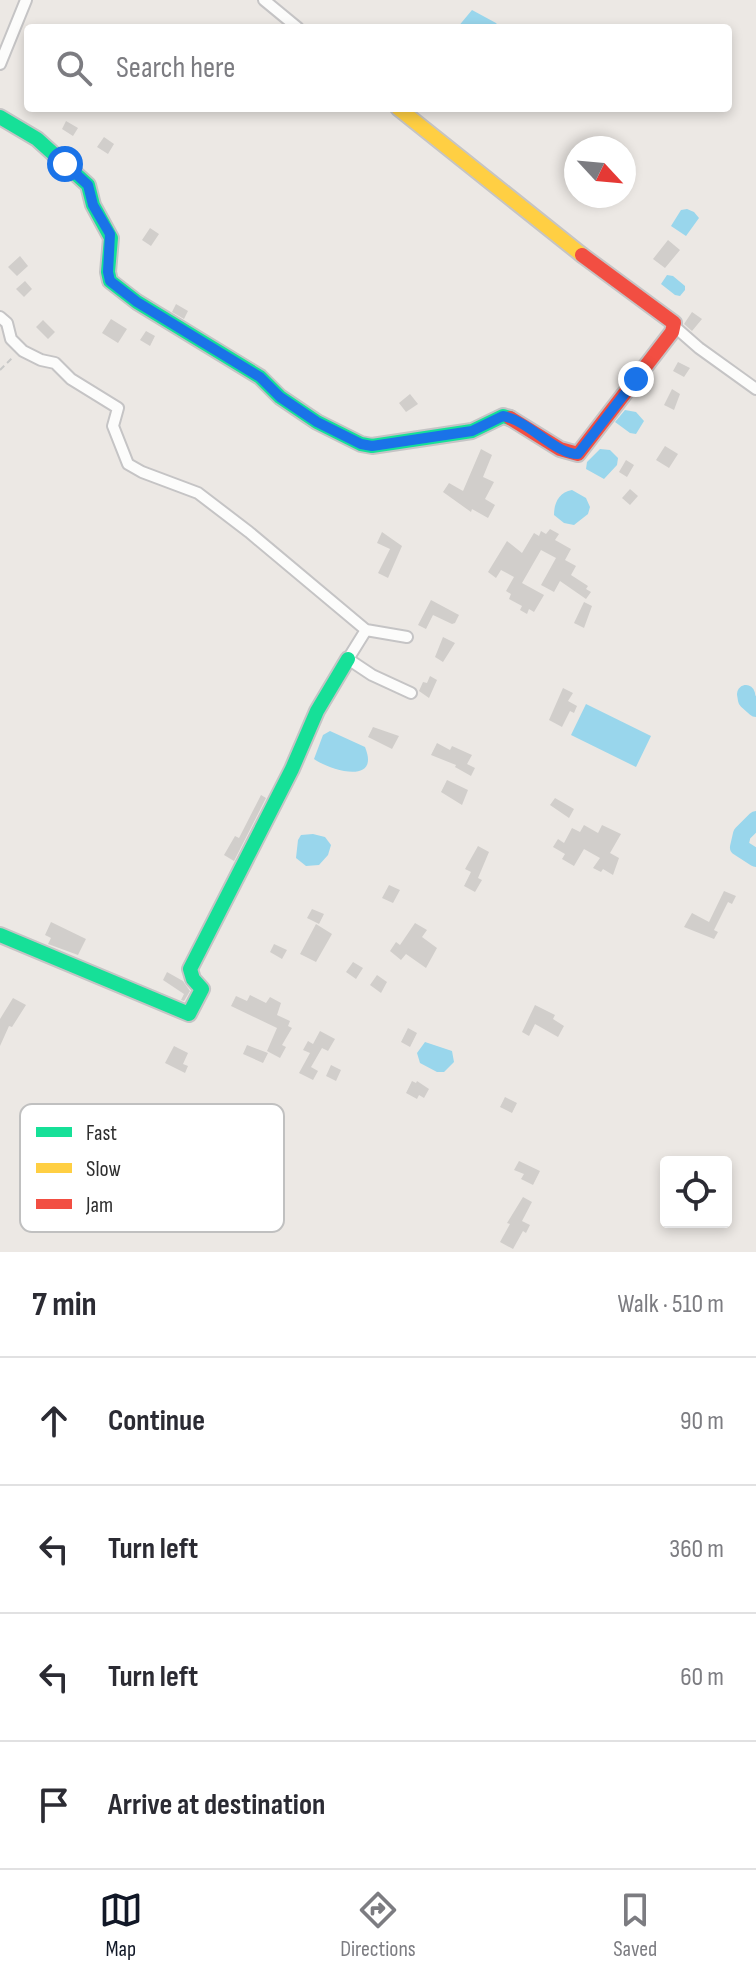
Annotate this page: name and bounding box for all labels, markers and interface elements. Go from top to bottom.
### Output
search box [24,24,732,112]
icon: search [52,46,96,90]
text: Search here [116,50,235,86]
north arrow [564,136,636,208]
route start [47,146,83,182]
route end [618,361,654,397]
legend [20,1104,284,1232]
text: Fast [86,1120,117,1147]
text: Slow [86,1156,121,1183]
map controls [660,1156,732,1228]
button: locate [660,1156,732,1228]
text: Jam [85,1192,113,1219]
text: 7 min [32,1284,97,1325]
text: Walk · 510 m [618,1289,724,1320]
icon: ahead [32,1399,76,1443]
text: Continue [108,1403,205,1439]
text: 90 m [680,1406,724,1437]
icon: left [32,1527,76,1571]
text: Turn left [108,1531,198,1567]
text: 360 m [669,1534,724,1565]
icon: left [32,1655,76,1699]
text: Turn left [108,1659,198,1695]
text: 60 m [680,1662,724,1693]
icon: arrive [32,1783,76,1827]
text: Arrive at destination [108,1787,325,1823]
tab: Map [99,1888,143,1963]
tab: Directions [340,1888,416,1963]
tab: Saved [613,1888,657,1963]

